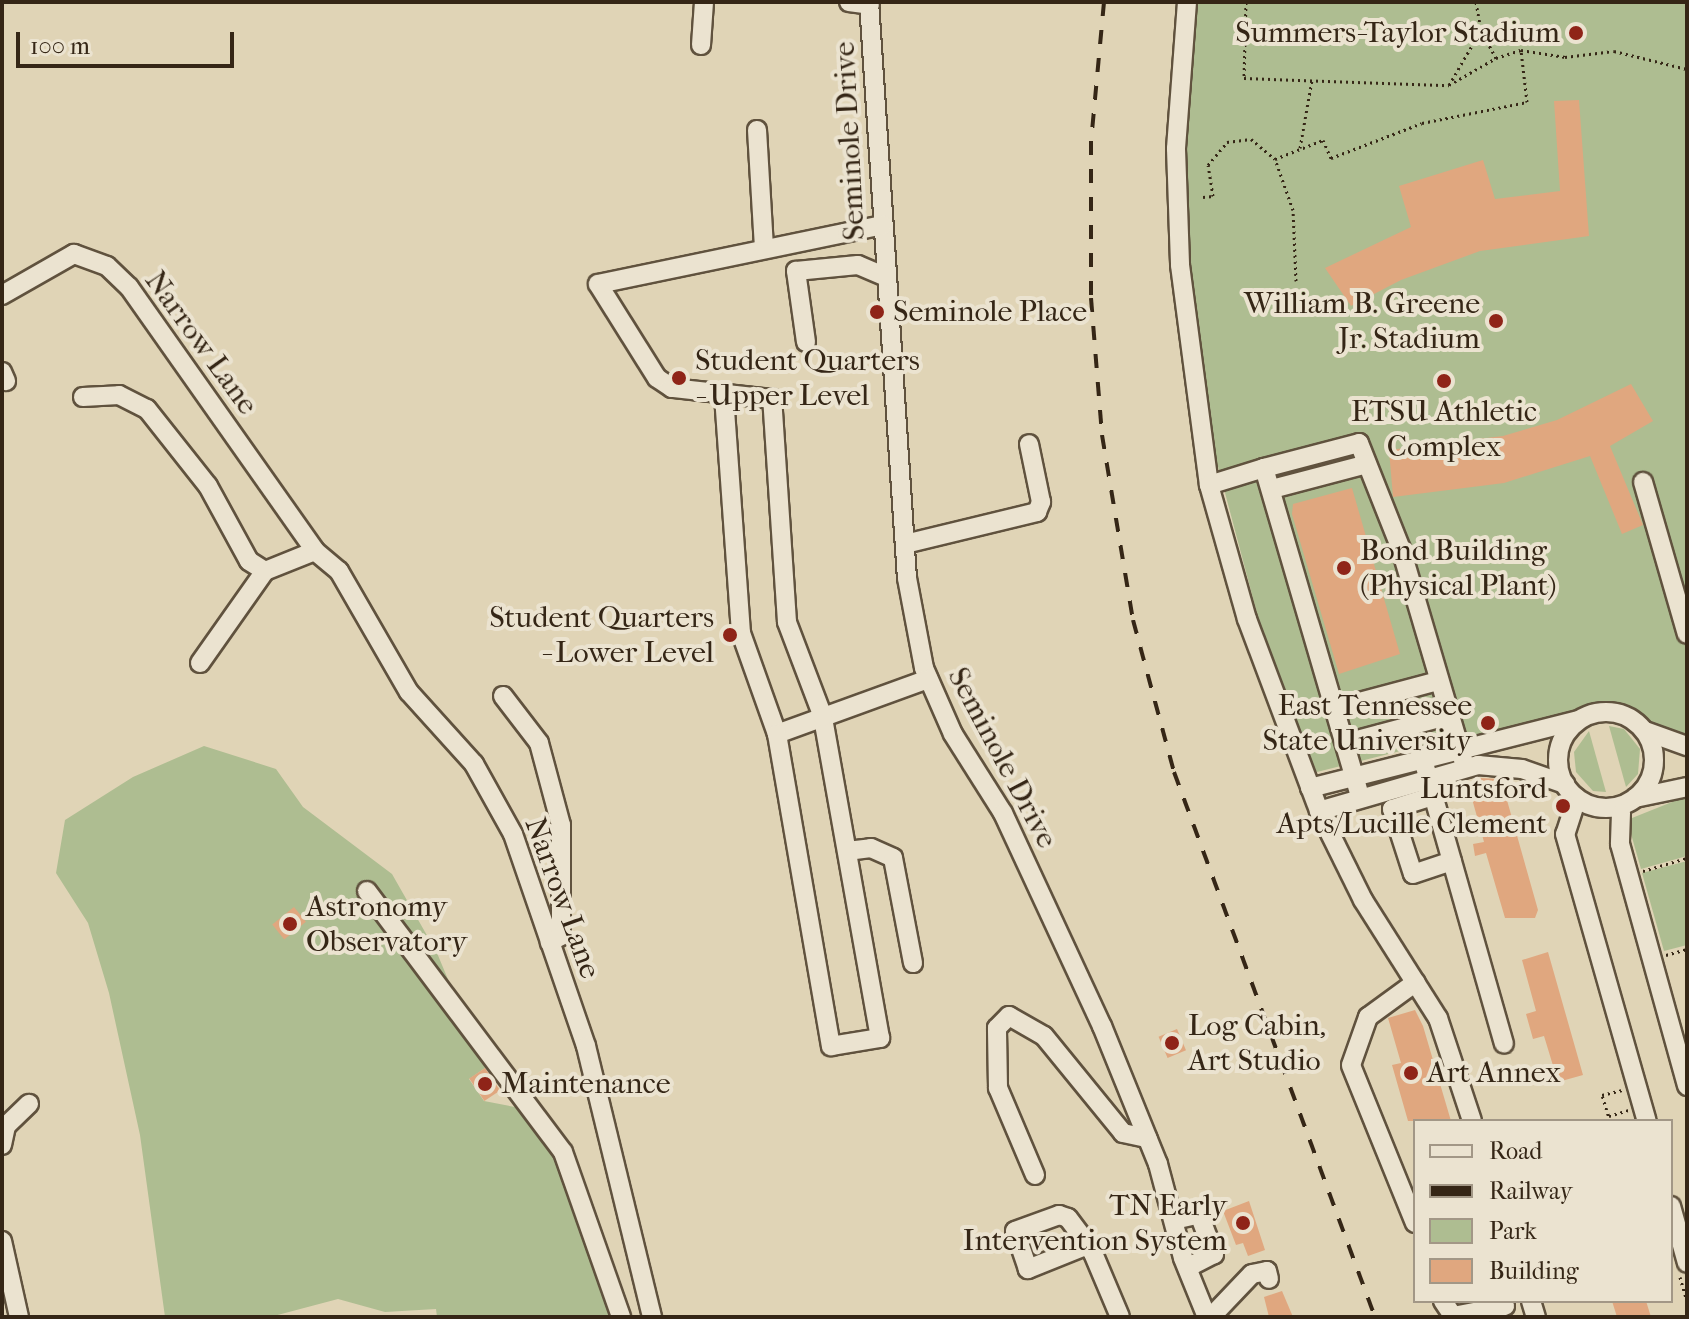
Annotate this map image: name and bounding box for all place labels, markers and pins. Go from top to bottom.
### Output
place label: Summers-Taylor Stadium [1235,15,1560,51]
marker: Summers-Taylor Stadium [1567,24,1585,42]
place label: William B. Greene Jr. Stadium [1244,286,1480,356]
place label: Seminole Place [893,294,1087,330]
marker: Seminole Place [868,303,886,321]
marker: William B. Greene Jr. Stadium [1487,312,1505,330]
place label: Student Quarters - Upper Level [695,343,920,414]
marker: Student Quarters - Upper Level [670,369,688,387]
marker: ETSU Athletic Complex [1435,372,1453,390]
place label: ETSU Athletic Complex [1351,394,1537,464]
place label: Bond Building (Physical Plant) [1360,533,1557,604]
marker: Bond Building (Physical Plant) [1335,559,1353,577]
place label: Student Quarters - Lower Level [489,600,714,670]
marker: Student Quarters - Lower Level [721,626,739,644]
place label: East Tennessee State University [1262,688,1472,758]
marker: East Tennessee State University [1479,714,1497,732]
place label: Luntsford Apts/Lucille Clement [1277,771,1547,842]
marker: Luntsford Apts/Lucille Clement [1554,797,1572,815]
place label: Astronomy Observatory [306,889,467,960]
marker: Astronomy Observatory [281,915,299,933]
place label: Log Cabin, Art Studio [1188,1008,1326,1078]
marker: Log Cabin, Art Studio [1163,1034,1181,1052]
place label: Art Annex [1427,1055,1561,1091]
marker: Art Annex [1402,1064,1420,1082]
place label: Maintenance [501,1066,671,1102]
marker: Maintenance [476,1075,494,1093]
place label: TN Early Intervention System [963,1188,1227,1258]
marker: TN Early Intervention System [1234,1214,1252,1232]

